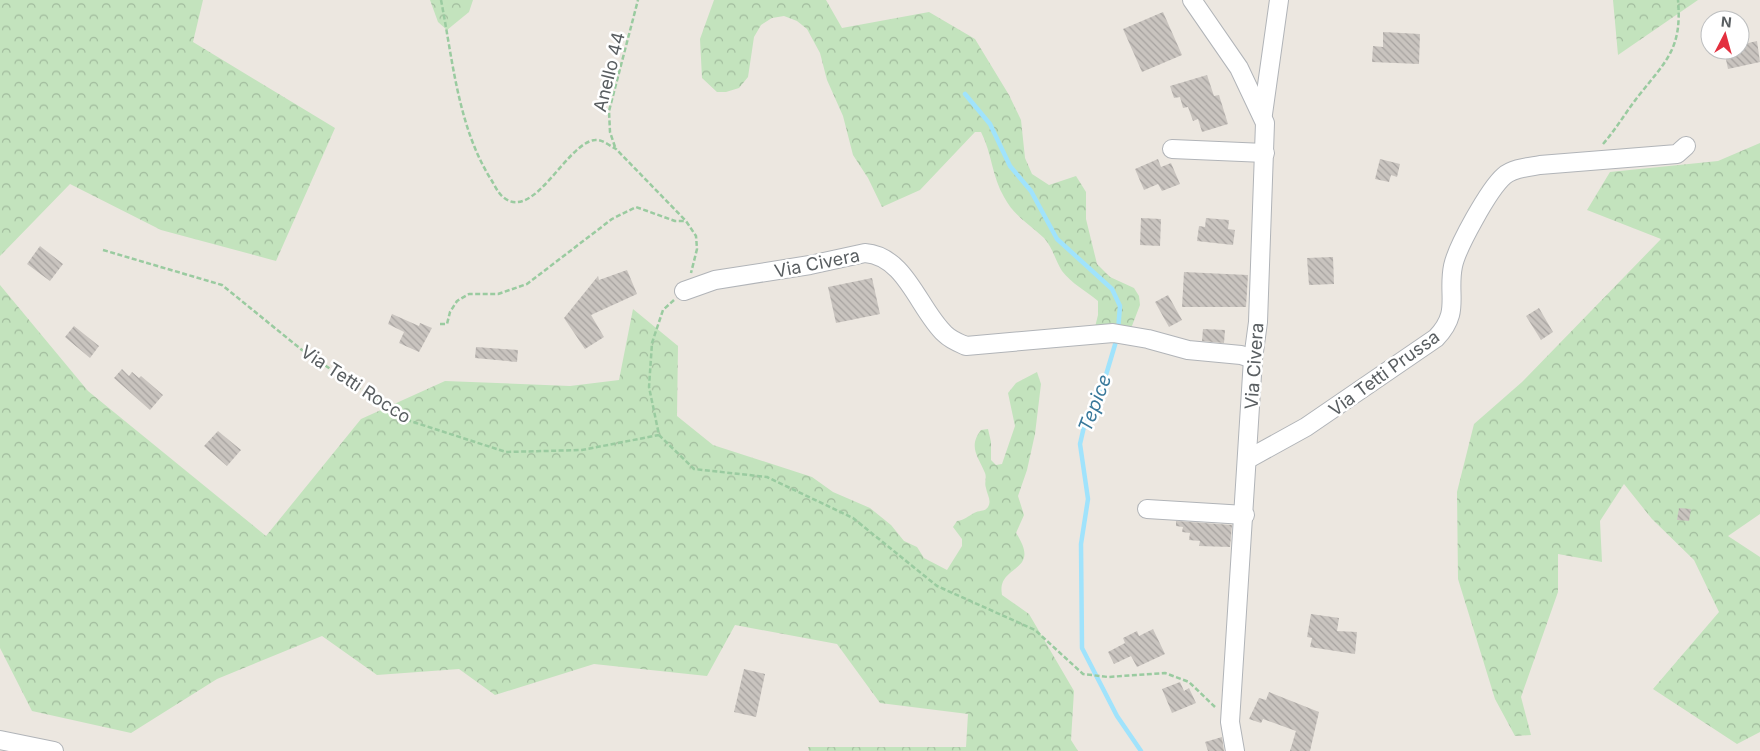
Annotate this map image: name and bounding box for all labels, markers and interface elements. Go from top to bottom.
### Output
north arrow [1700,10,1750,60]
text: N [1720,13,1733,31]
street label: Anello 44 [589,30,629,114]
street label: Via Civera [772,244,862,282]
street label: Via Civera [1241,322,1267,410]
street label: Via Tetti Prussa [1325,326,1443,420]
street label: Via Tetti Rocco [297,341,415,427]
water label: Tepice [1074,371,1116,435]

